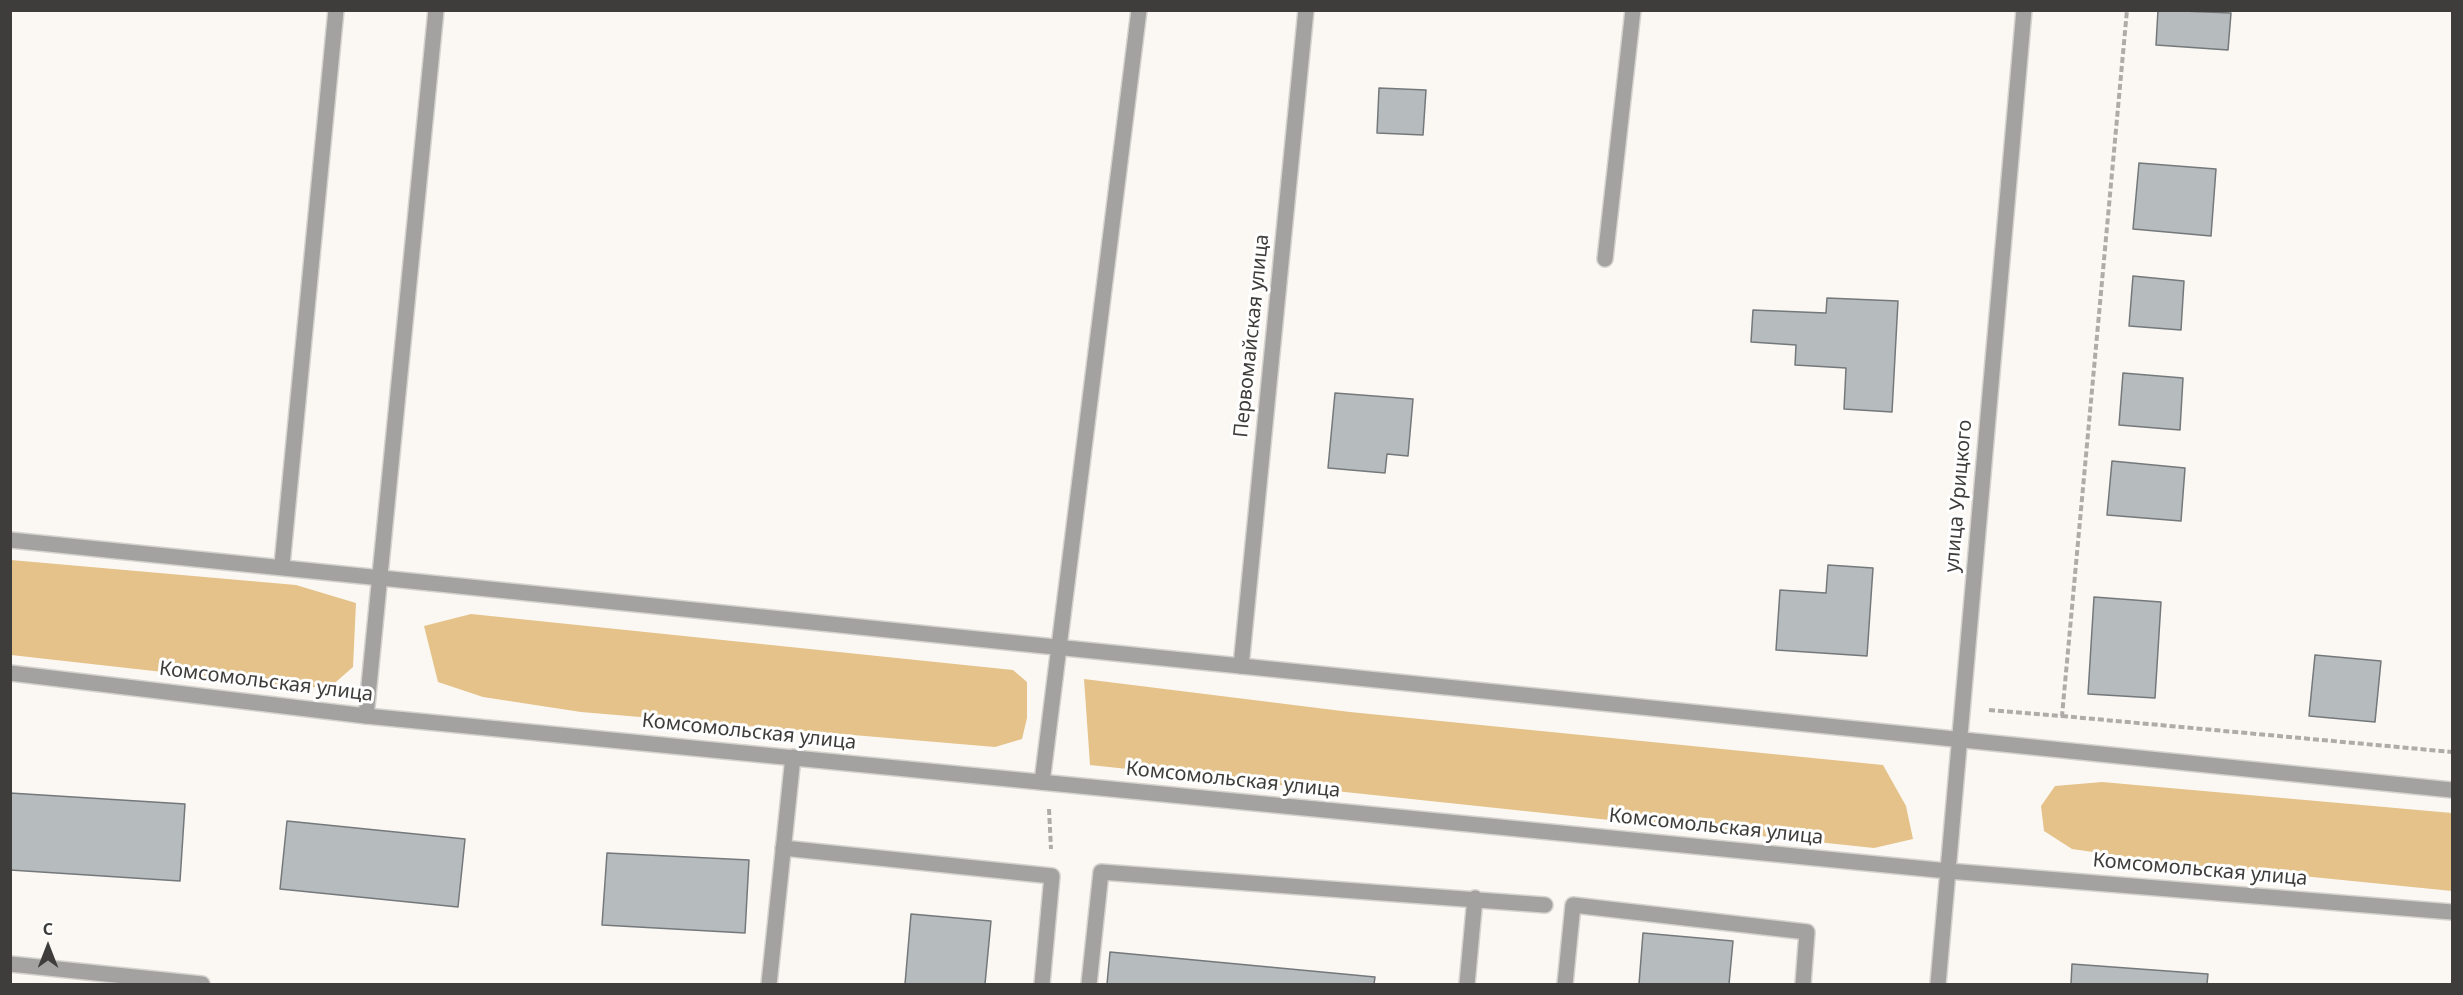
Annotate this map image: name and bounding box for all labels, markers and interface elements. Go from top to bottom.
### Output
street label: Первомайская улица [1229,233,1275,439]
street label: улица Урицкого [1940,419,1978,573]
street label: Комсомольская улица [158,657,374,707]
street label: Комсомольская улица [641,709,857,755]
street label: Комсомольская улица [1125,757,1341,803]
street label: Комсомольская улица [1608,804,1824,850]
street label: Комсомольская улица [2092,849,2308,891]
north arrow [18,917,78,977]
text: С [43,918,53,940]

